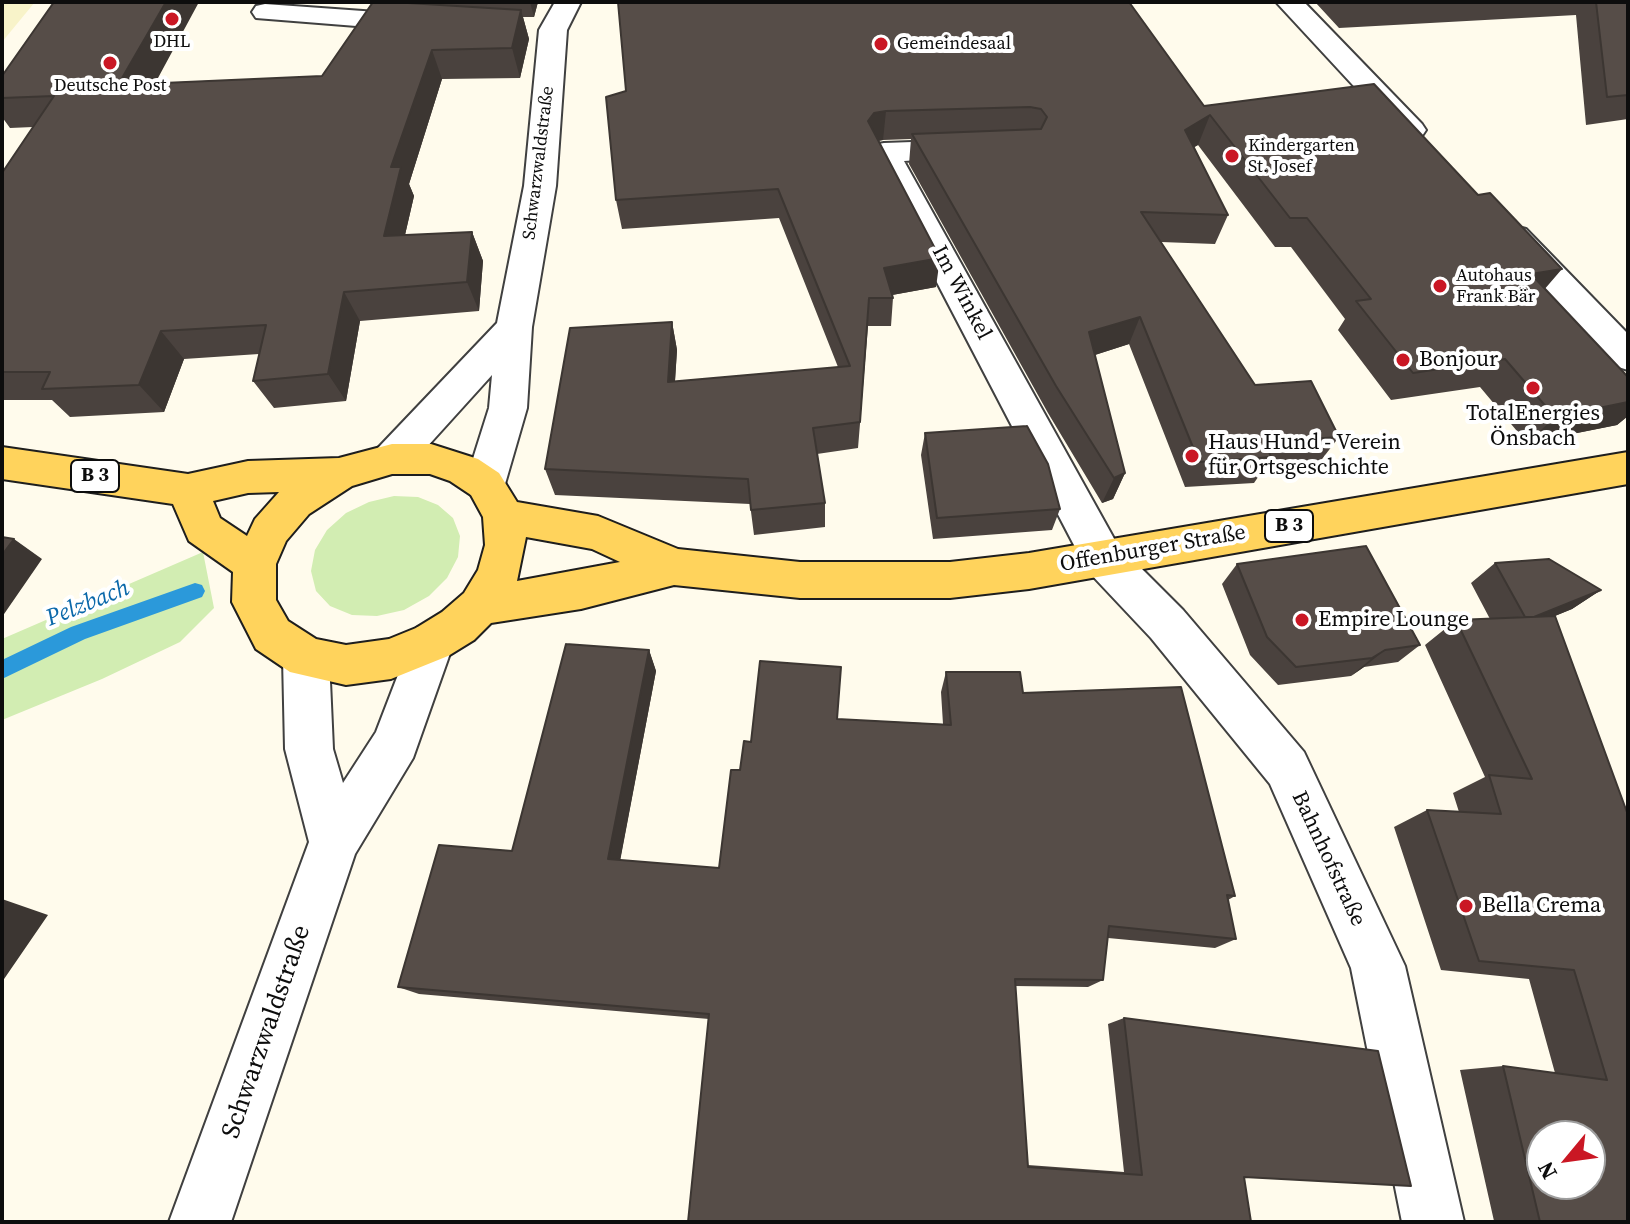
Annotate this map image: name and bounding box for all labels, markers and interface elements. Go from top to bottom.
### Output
marker: DHL [163,10,181,28]
place label: DHL [153,31,191,53]
place label: Gemeindesaal [897,33,1011,55]
marker: Gemeindesaal [872,35,890,53]
marker: Deutsche Post [101,54,119,72]
place label: Deutsche Post [54,75,166,97]
street label: Schwarzwaldstraße [519,85,559,241]
place label: Kindergarten St. Josef [1248,135,1355,178]
marker: Kindergarten St. Josef [1223,147,1241,165]
street label: Im Winkel [925,241,997,345]
place label: Autohaus Frank Bär [1456,265,1535,308]
marker: Autohaus Frank Bär [1431,277,1449,295]
place label: Bonjour [1419,347,1498,373]
marker: Bonjour [1394,351,1412,369]
marker: TotalEnergies Önsbach [1524,379,1542,397]
place label: TotalEnergies Önsbach [1466,401,1600,452]
place label: Haus Hund - Verein für Ortsgeschichte [1208,430,1401,482]
marker: Haus Hund - Verein für Ortsgeschichte [1183,447,1201,465]
road number: B 3 [71,460,119,492]
road number: B 3 [1265,510,1313,542]
street label: Offenburger Straße [1058,520,1248,578]
water label: Pelzbach [42,574,134,634]
place label: Empire Lounge [1318,607,1469,633]
marker: Empire Lounge [1293,611,1311,629]
street label: Bahnhofstraße [1285,787,1371,931]
place label: Bella Crema [1482,893,1601,919]
marker: Bella Crema [1457,897,1475,915]
street label: Schwarzwaldstraße [216,921,318,1143]
north arrow [1526,1120,1606,1200]
text: N [1530,1156,1564,1185]

